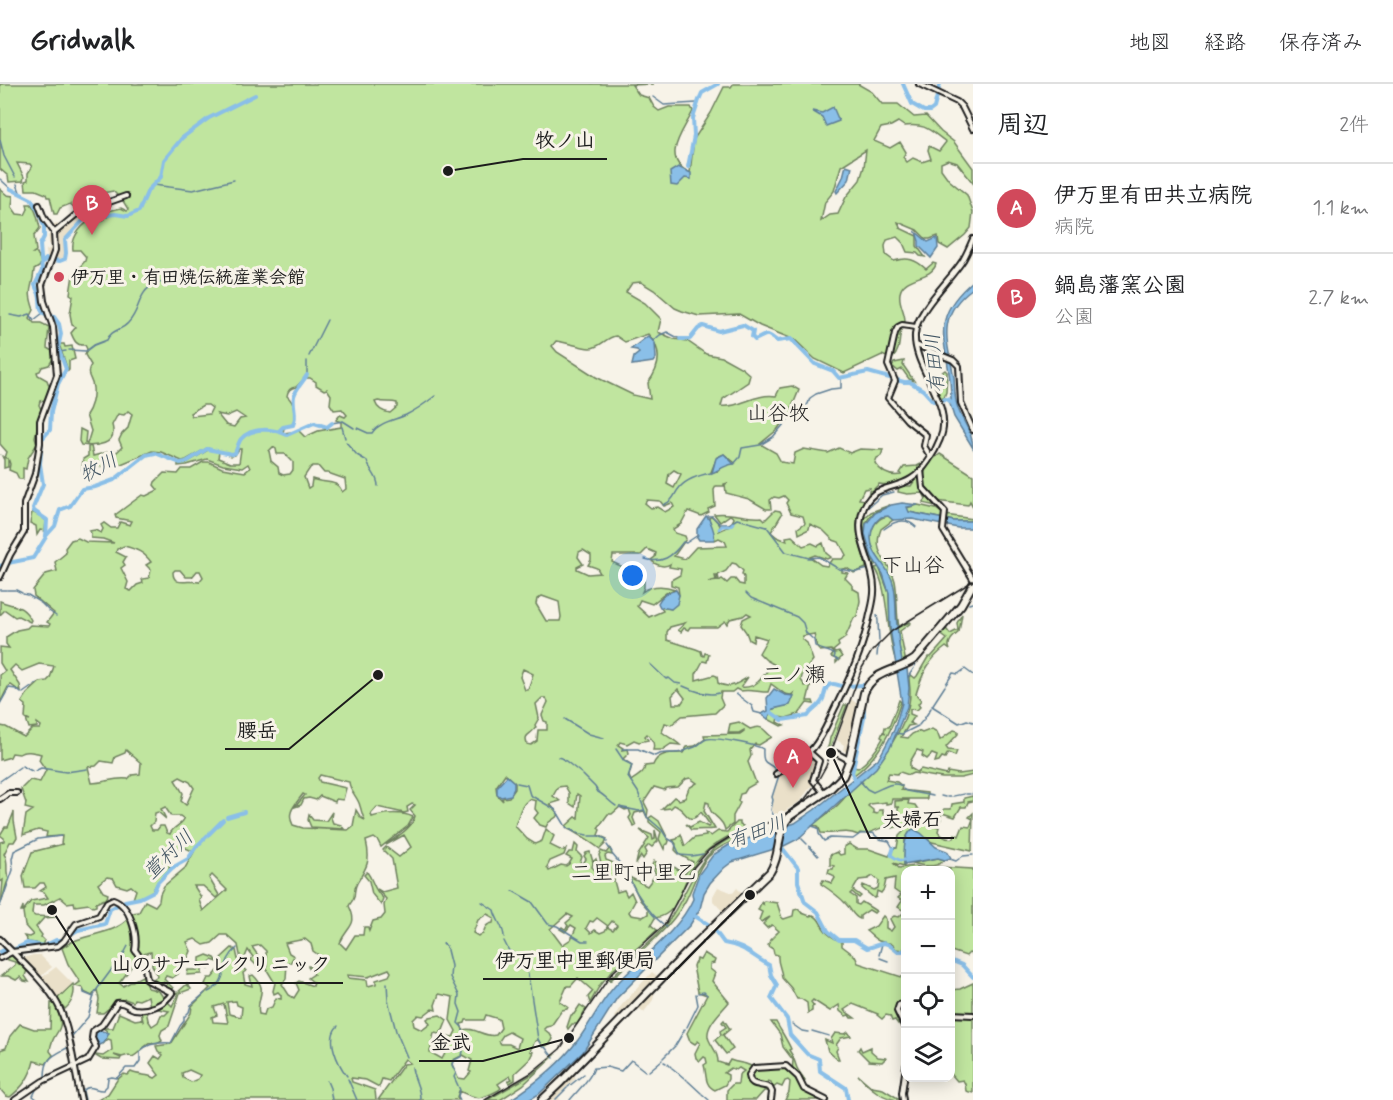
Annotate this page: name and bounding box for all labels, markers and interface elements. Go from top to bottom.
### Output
text: Gridwalk [30,23,135,60]
text: 地図 [1129,29,1171,57]
text: 経路 [1204,29,1246,57]
text: 保存済み [1279,29,1363,57]
text: 周辺 [997,109,1049,143]
text: 2件 [1339,112,1369,139]
callout: 牧ノ山 [523,121,607,159]
text: 牧ノ山 [535,128,595,155]
text: 伊万里有田共立病院 [1054,182,1252,210]
pin: B [72,186,112,235]
text: A [1010,195,1023,222]
text: 1.1 km [1312,195,1369,222]
text: 病院 [1054,214,1094,241]
place label: 伊万里・有田焼伝統産業会館 [71,266,305,290]
marker: 伊万里・有田焼伝統産業会館 [52,270,66,284]
text: 鍋島藩窯公園 [1054,272,1186,300]
text: B [1010,285,1023,312]
text: 2.7 km [1308,285,1369,312]
text: 公園 [1054,304,1094,331]
water label: 有田川 [919,332,952,394]
district label: 山谷牧 [747,400,810,428]
water label: 牧川 [75,447,123,490]
district label: 下山谷 [882,552,945,580]
your location [618,561,647,590]
district label: 二ノ瀬 [763,661,826,689]
callout: 腰岳 [225,711,289,749]
text: 腰岳 [237,718,277,745]
pin: A [774,738,812,788]
callout: 夫婦石 [870,800,954,838]
text: 夫婦石 [882,807,942,834]
water label: 有田川 [725,809,790,855]
water label: 萱村川 [138,825,200,886]
district label: 二里町中里乙 [571,859,697,887]
map controls [901,866,955,1082]
button: + [901,866,955,920]
button: − [901,920,955,974]
callout: 伊万里中里郵便局 [483,941,667,979]
callout: 山のサナーレクリニック [99,945,343,983]
text: 伊万里中里郵便局 [495,948,655,975]
text: 山のサナーレクリニック [112,952,330,979]
button: locate [901,974,955,1028]
callout: 金武 [419,1023,483,1061]
button: layers [901,1028,955,1082]
text: 金武 [431,1030,471,1057]

